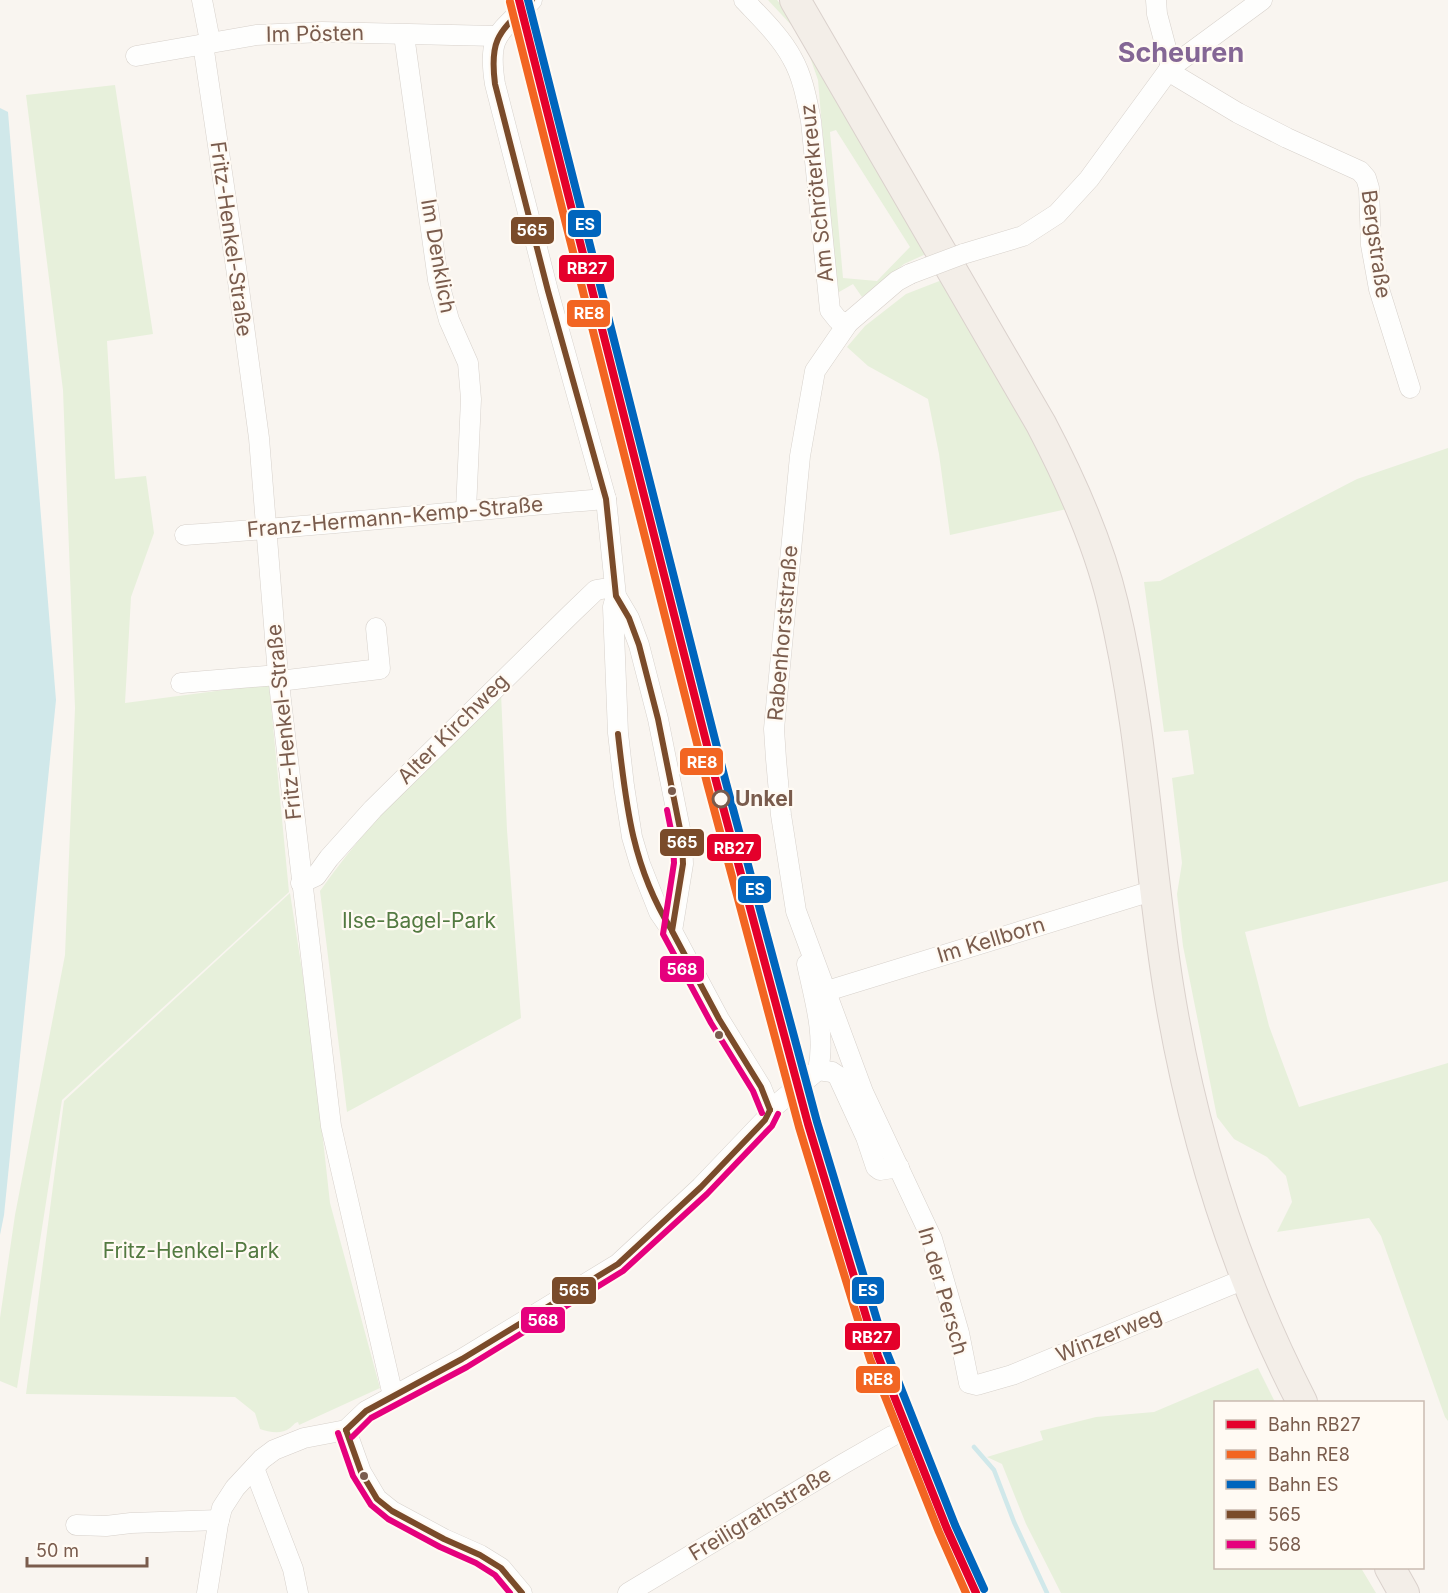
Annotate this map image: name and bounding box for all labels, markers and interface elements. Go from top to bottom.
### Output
street label: Im Pösten [266,20,364,47]
district label: Scheuren [1118,36,1244,69]
street label: Am Schröterkreuz [795,103,838,284]
street label: Fritz-Henkel-Straße [205,140,258,338]
street label: Bergstraße [1357,188,1396,300]
street label: Im Denklich [416,197,461,315]
line badge: ES [567,209,602,238]
text: ES [575,214,595,234]
line badge: 565 [510,216,555,245]
text: 565 [517,220,547,240]
line badge: RB27 [558,254,615,283]
text: RB27 [567,258,607,278]
line badge: RE8 [566,299,611,328]
text: RE8 [574,303,604,323]
street label: Franz-Hermann-Kemp-Straße [246,491,544,542]
street label: Rabenhorststraße [762,544,803,722]
street label: Fritz-Henkel-Straße [261,623,306,821]
street label: Alter Kirchweg [392,668,513,789]
line badge: RE8 [679,747,724,776]
text: RE8 [687,752,717,772]
unlabelled marker [666,785,678,797]
place label: Unkel [735,786,793,811]
marker: Unkel [712,790,730,808]
line badge: 565 [659,828,705,857]
text: 565 [667,832,697,852]
line badge: RB27 [706,833,762,862]
text: RB27 [714,838,754,858]
line badge: ES [737,875,772,904]
text: ES [745,879,765,899]
park label: Ilse-Bagel-Park [342,908,497,933]
street label: Im Kellborn [934,911,1048,968]
line badge: 568 [659,955,705,983]
text: 568 [666,959,698,979]
unlabelled marker [713,1029,725,1041]
street label: In der Persch [913,1224,974,1358]
park label: Fritz-Henkel-Park [103,1238,280,1263]
line badge: 565 [551,1276,597,1305]
line badge: ES [851,1276,885,1305]
text: 565 [559,1280,589,1300]
text: ES [858,1280,878,1300]
street label: Winzerweg [1052,1302,1165,1367]
line badge: 568 [520,1306,566,1334]
text: 568 [527,1310,559,1330]
line badge: RB27 [844,1322,901,1351]
text: RB27 [852,1327,892,1347]
line badge: RE8 [855,1365,901,1394]
text: RE8 [863,1369,893,1389]
legend [1214,1401,1424,1569]
text: Bahn RB27 [1268,1414,1361,1435]
text: Bahn RE8 [1268,1444,1350,1465]
street label: Freiligrathstraße [684,1461,835,1566]
unlabelled marker [358,1470,370,1482]
text: Bahn ES [1268,1474,1339,1495]
text: 565 [1268,1504,1301,1525]
scale bar [27,1530,147,1568]
text: 568 [1268,1534,1301,1555]
text: 50 m [36,1540,79,1561]

